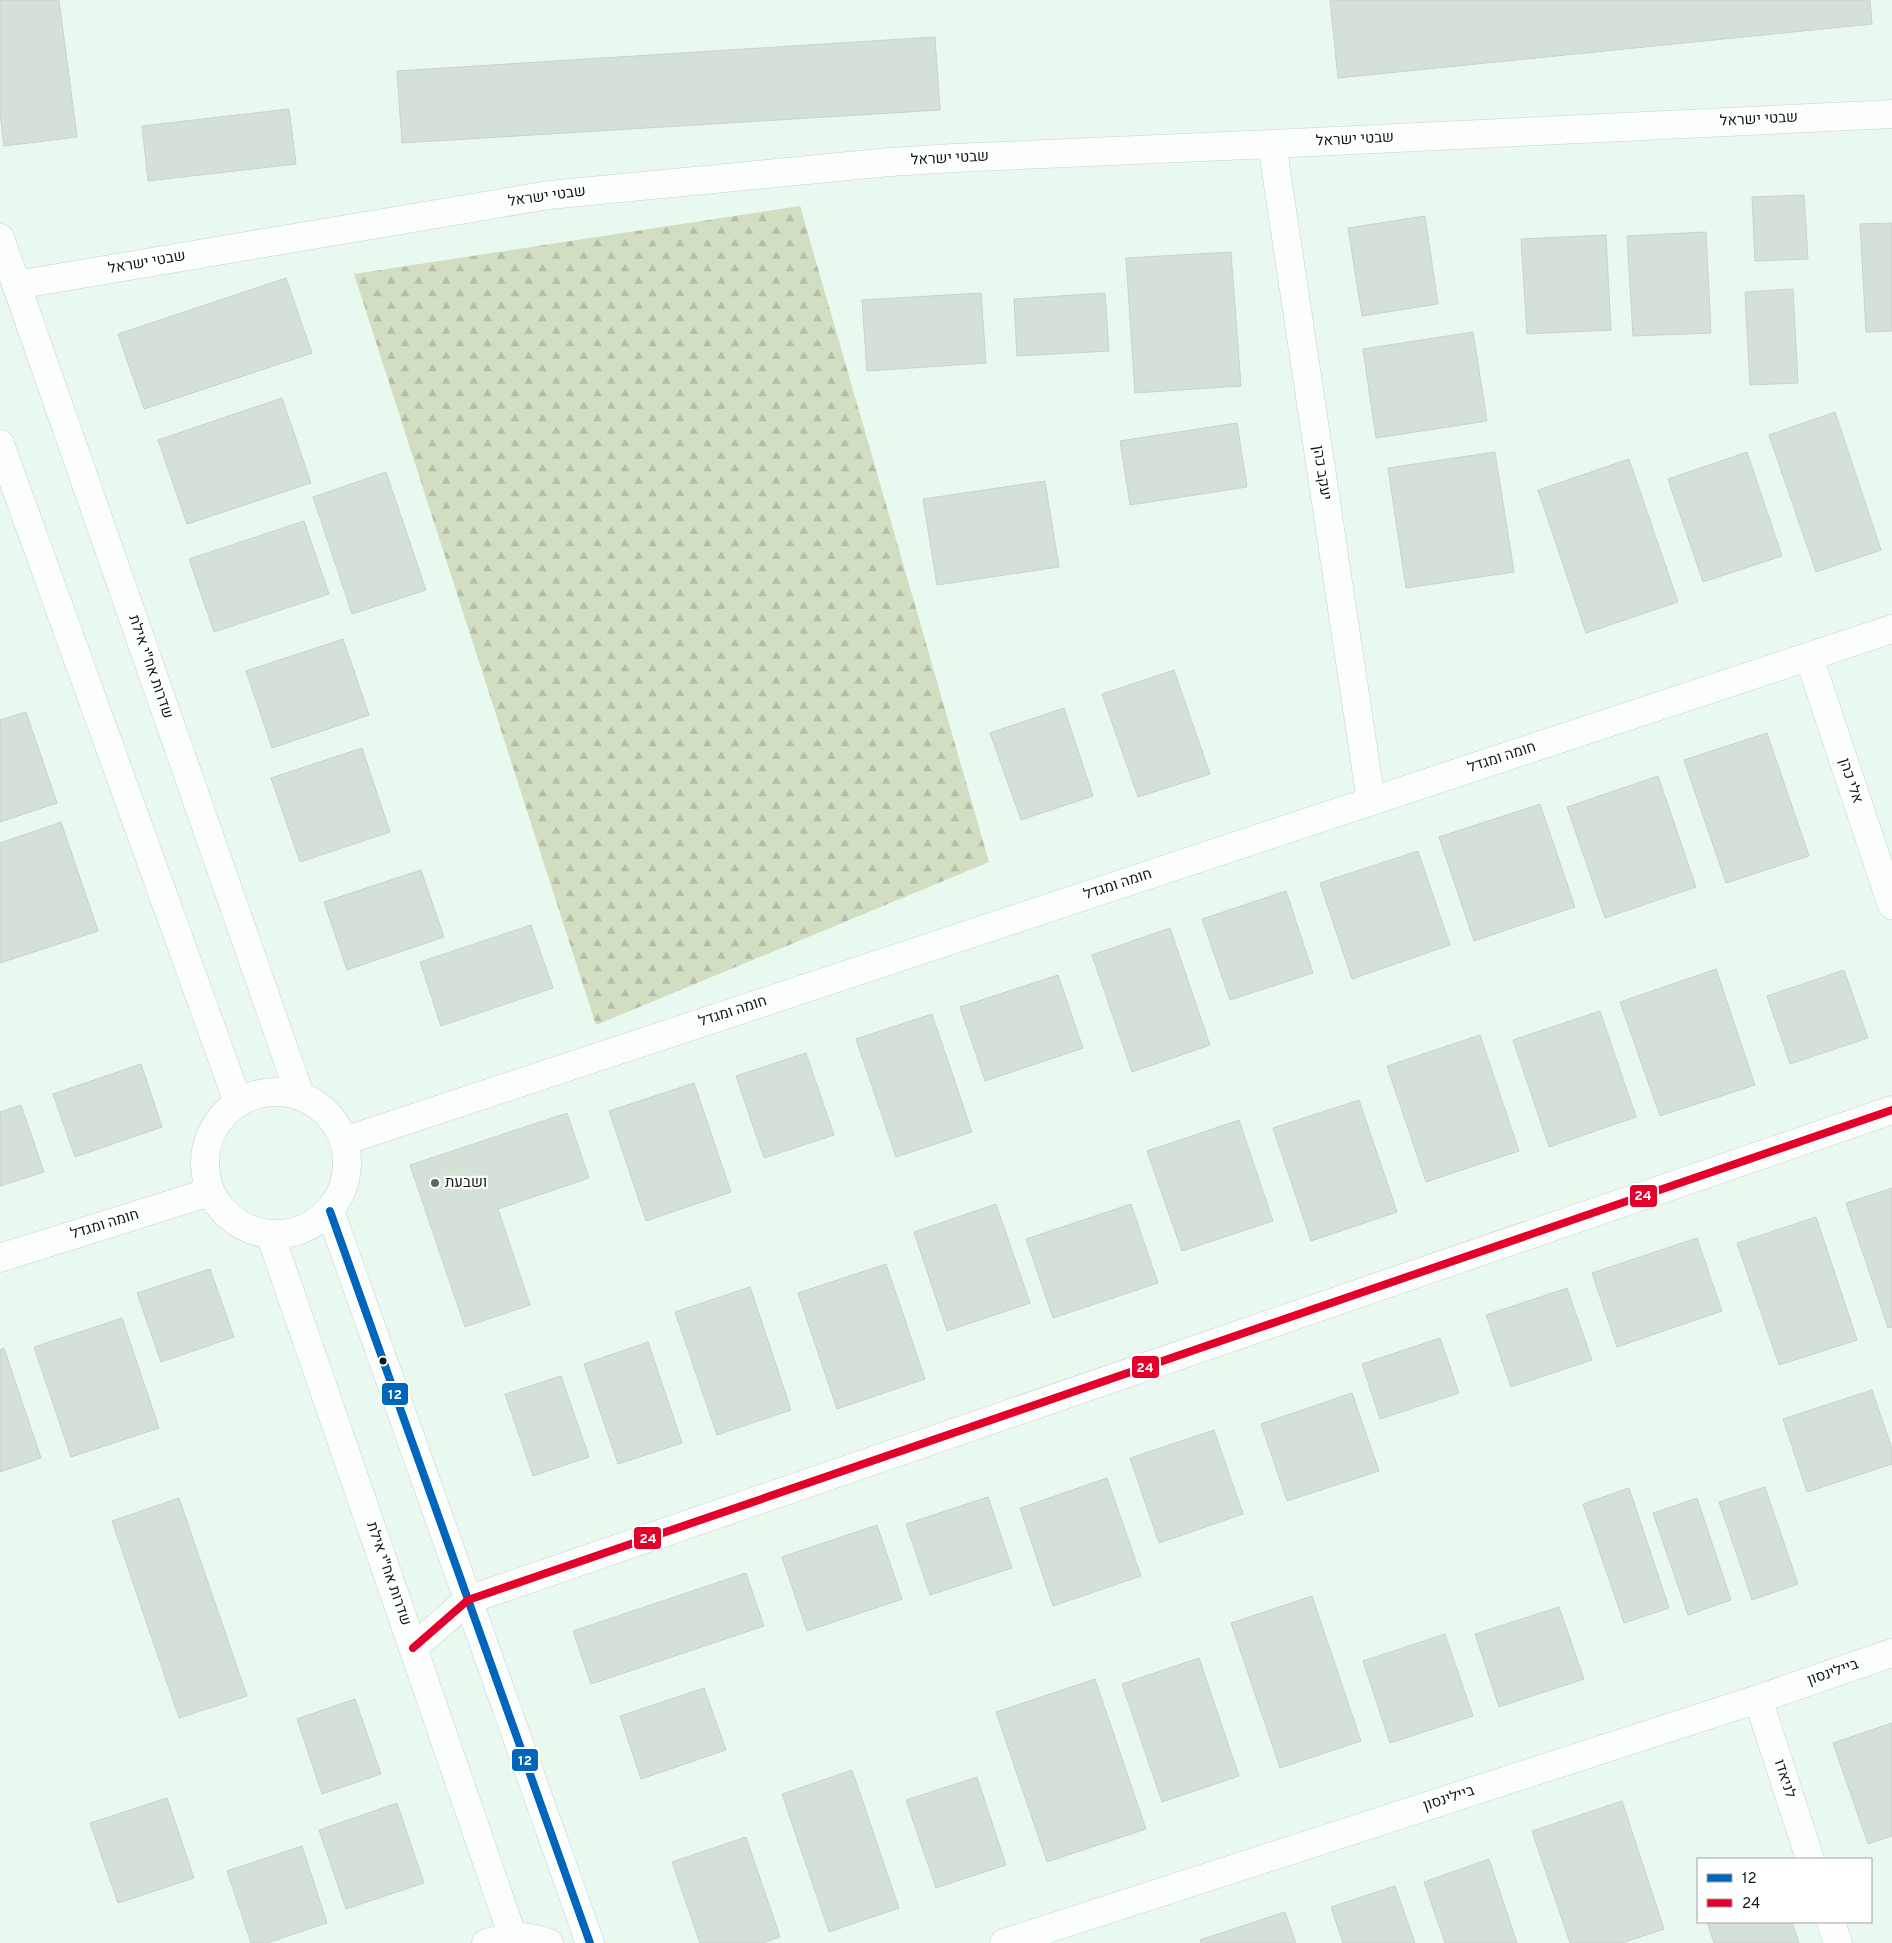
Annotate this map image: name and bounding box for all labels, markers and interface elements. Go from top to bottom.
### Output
street label: שבטי ישראל [1719,108,1799,132]
street label: שבטי ישראל [1315,128,1395,152]
street label: שבטי ישראל [910,147,990,171]
street label: שבטי ישראל [507,182,587,212]
street label: שבטי ישראל [107,247,187,279]
street label: יעקב כהן [1307,444,1335,502]
street label: שדרות אח"י אילת [123,613,177,721]
street label: חומה ומגדל [1465,738,1539,778]
street label: אלי כהן [1834,756,1866,806]
street label: חומה ומגדל [1081,865,1155,905]
street label: חומה ומגדל [696,992,770,1032]
place label: ושבעת [445,1174,487,1193]
marker: ושבעת [429,1177,441,1189]
line badge: 24 [1629,1184,1658,1208]
text: 24 [1634,1188,1652,1205]
street label: חומה ומגדל [68,1206,142,1244]
line badge: 24 [1131,1355,1160,1379]
unlabelled marker [378,1356,388,1366]
text: 24 [1136,1360,1154,1377]
line badge: 12 [381,1382,409,1406]
text: 12 [388,1387,402,1404]
street label: שדרות אח"י אילת [361,1520,415,1628]
line badge: 24 [633,1526,662,1550]
text: 24 [639,1531,657,1548]
street label: ביילינסון [1805,1655,1861,1691]
line badge: 12 [511,1748,539,1772]
text: 12 [518,1753,532,1770]
street label: לניאדו [1769,1757,1799,1801]
street label: ביילינסון [1421,1782,1477,1816]
legend [1697,1858,1872,1923]
text: 12 [1742,1870,1757,1889]
text: 24 [1742,1895,1760,1914]

